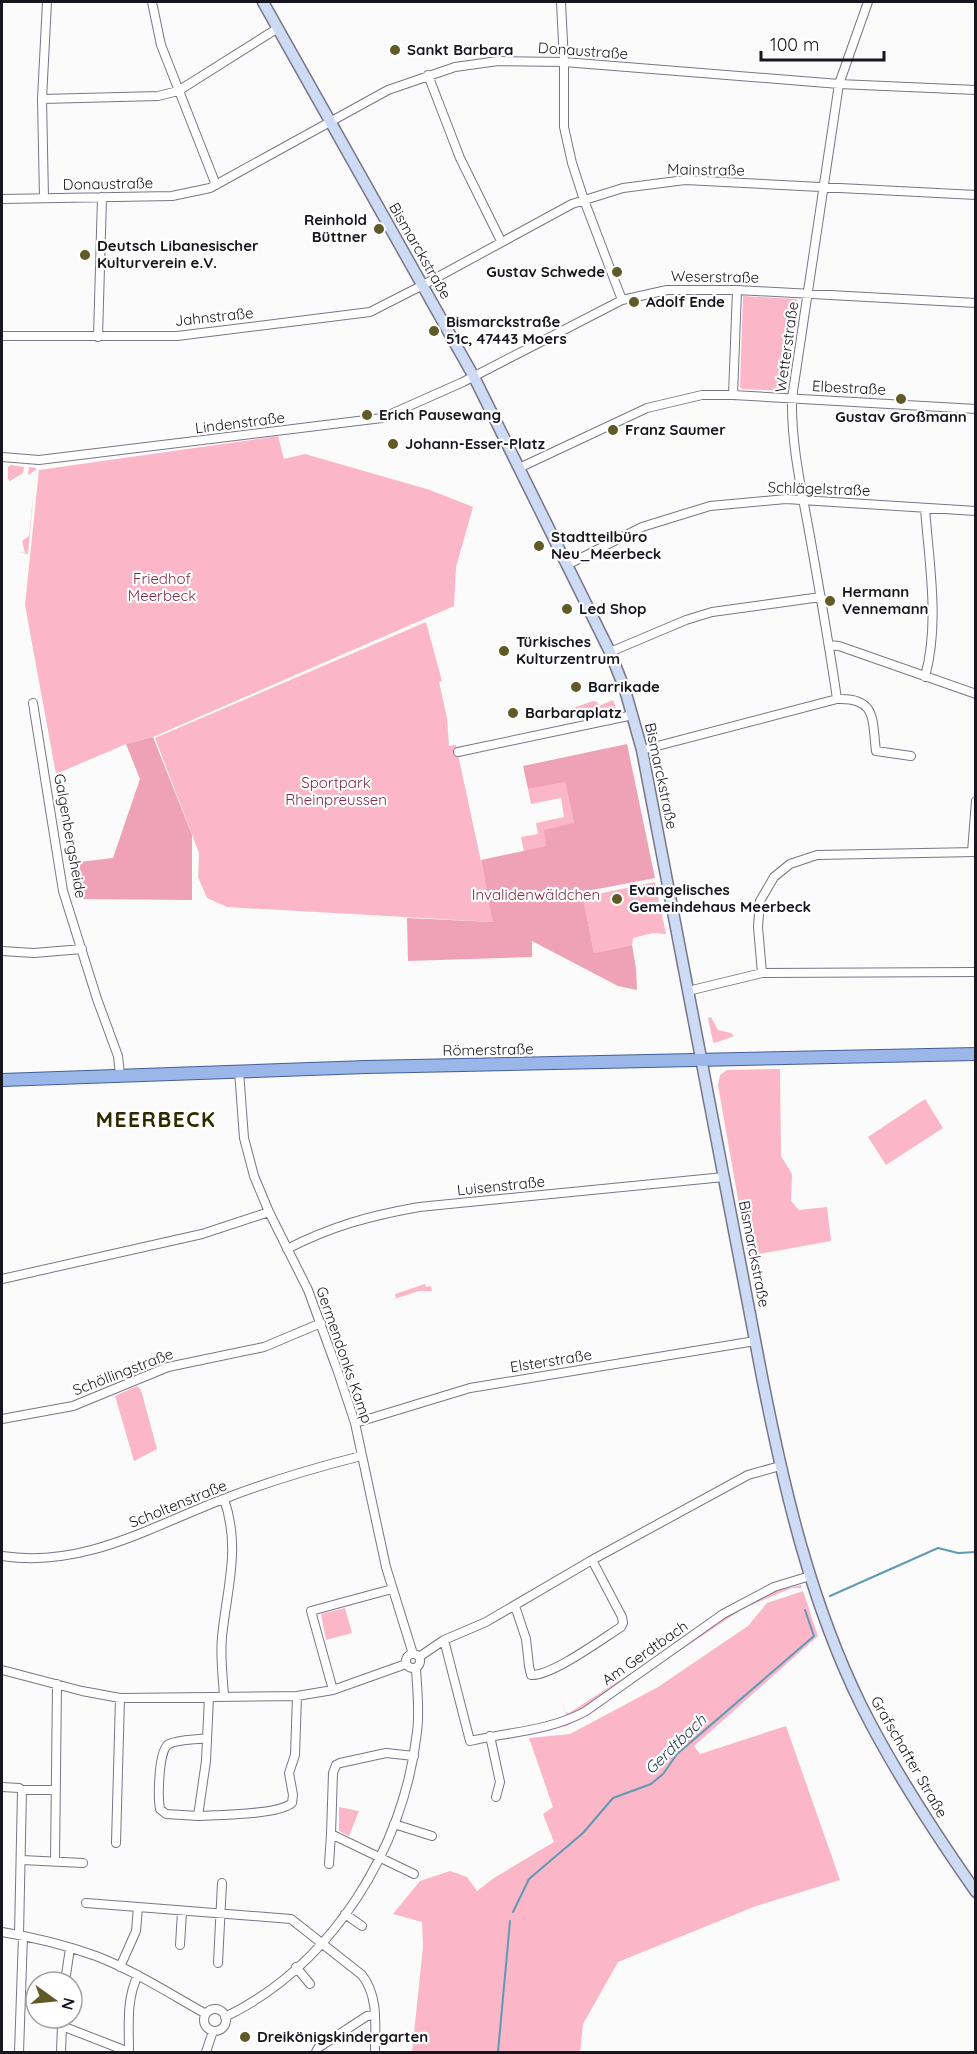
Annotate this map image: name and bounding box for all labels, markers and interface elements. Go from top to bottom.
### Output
scale bar [761,24,884,62]
text: 100 m [770,33,819,56]
street label: Donaustraße [537,38,629,63]
place label: Sankt Barbara [407,40,514,59]
marker: Sankt Barbara [388,43,402,57]
street label: Mainstraße [667,159,745,180]
street label: Donaustraße [63,173,153,194]
street label: Bismarckstraße [385,199,456,302]
place label: Reinhold Büttner [304,210,367,246]
marker: Reinhold Büttner [372,222,386,236]
place label: Deutsch Libanesischer Kulturverein e.V. [97,236,259,272]
marker: Deutsch Libanesischer Kulturverein e.V. [78,248,92,262]
place label: Gustav Schwede [486,262,605,281]
marker: Gustav Schwede [610,265,624,279]
street label: Weserstraße [671,266,759,287]
place label: Adolf Ende [646,292,725,311]
marker: Adolf Ende [627,295,641,309]
street label: Wetterstraße [771,300,802,394]
street label: Jahnstraße [174,303,254,330]
place label: Bismarckstraße 51c, 47443 Moers [446,312,567,348]
marker: Bismarckstraße 51c, 47443 Moers [427,324,441,338]
street label: Elbestraße [812,376,886,399]
marker: Gustav Großmann [894,392,908,406]
place label: Erich Pausewang [379,405,501,424]
place label: Gustav Großmann [835,407,967,426]
street label: Lindenstraße [194,408,286,437]
marker: Erich Pausewang [360,408,374,422]
place label: Franz Saumer [625,420,726,439]
marker: Franz Saumer [606,423,620,437]
place label: Johann-Esser-Platz [405,434,545,453]
marker: Johann-Esser-Platz [386,437,400,451]
street label: Schlägelstraße [767,477,871,500]
place label: Stadtteilbüro Neu_Meerbeck [551,527,661,563]
marker: Stadtteilbüro Neu_Meerbeck [532,539,546,553]
park label: Friedhof Meerbeck [128,569,196,605]
place label: Hermann Vennemann [842,582,929,618]
marker: Hermann Vennemann [823,594,837,608]
place label: Led Shop [579,599,646,618]
marker: Led Shop [560,602,574,616]
place label: Türkisches Kulturzentrum [516,632,620,668]
marker: Türkisches Kulturzentrum [497,644,511,658]
place label: Barrikade [588,677,660,696]
marker: Barrikade [569,680,583,694]
place label: Barbaraplatz [525,703,622,722]
marker: Barbaraplatz [506,706,520,720]
street label: Bismarckstraße [641,721,682,831]
street label: Galgenbergsheide [50,772,91,900]
park label: Sportpark Rheinpreussen [285,773,387,809]
place label: Evangelisches Gemeindehaus Meerbeck [629,880,811,916]
park label: Invalidenwäldchen [472,885,600,904]
marker: Evangelisches Gemeindehaus Meerbeck [610,892,624,906]
street label: Römerstraße [442,1039,534,1060]
district label: MEERBECK [96,1106,216,1132]
street label: Luisenstraße [456,1171,546,1200]
street label: Bismarckstraße [735,1199,774,1309]
street label: Germendonks Kamp [312,1284,377,1426]
street label: Schöllingstraße [70,1344,176,1399]
street label: Elsterstraße [509,1345,593,1376]
street label: Scholtenstraße [126,1475,229,1532]
street label: Am Gerdtbach [598,1616,691,1689]
street label: Grafschafter Straße [867,1692,952,1821]
water label: Gerdtbach [640,1709,711,1778]
north arrow [24,1970,84,2030]
text: N [57,1996,80,2012]
place label: Dreikönigskindergarten [257,2027,428,2046]
marker: Dreikönigskindergarten [238,2030,252,2044]

